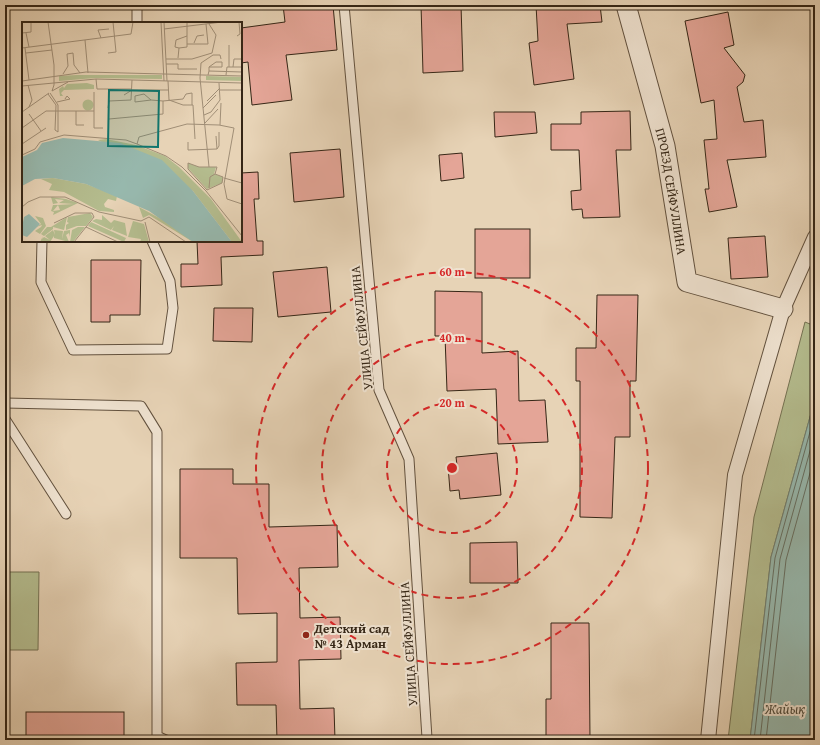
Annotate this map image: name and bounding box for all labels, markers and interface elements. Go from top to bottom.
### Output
inset map [22,22,242,242]
street label: ПРОЕЗД СЕЙФУЛЛИНА [650,126,691,256]
text: 60 m [439,263,465,280]
street label: УЛИЦА СЕЙФУЛЛИНА [346,265,377,391]
text: 40 m [439,329,465,346]
text: 20 m [439,394,465,411]
centre of rings [445,461,459,475]
street label: УЛИЦА СЕЙФУЛЛИНА [395,581,422,707]
place label: Детский сад № 43 Арман [313,619,390,653]
marker: Детский сад № 43 Арман [301,630,311,640]
water label: Жайық [764,699,805,719]

